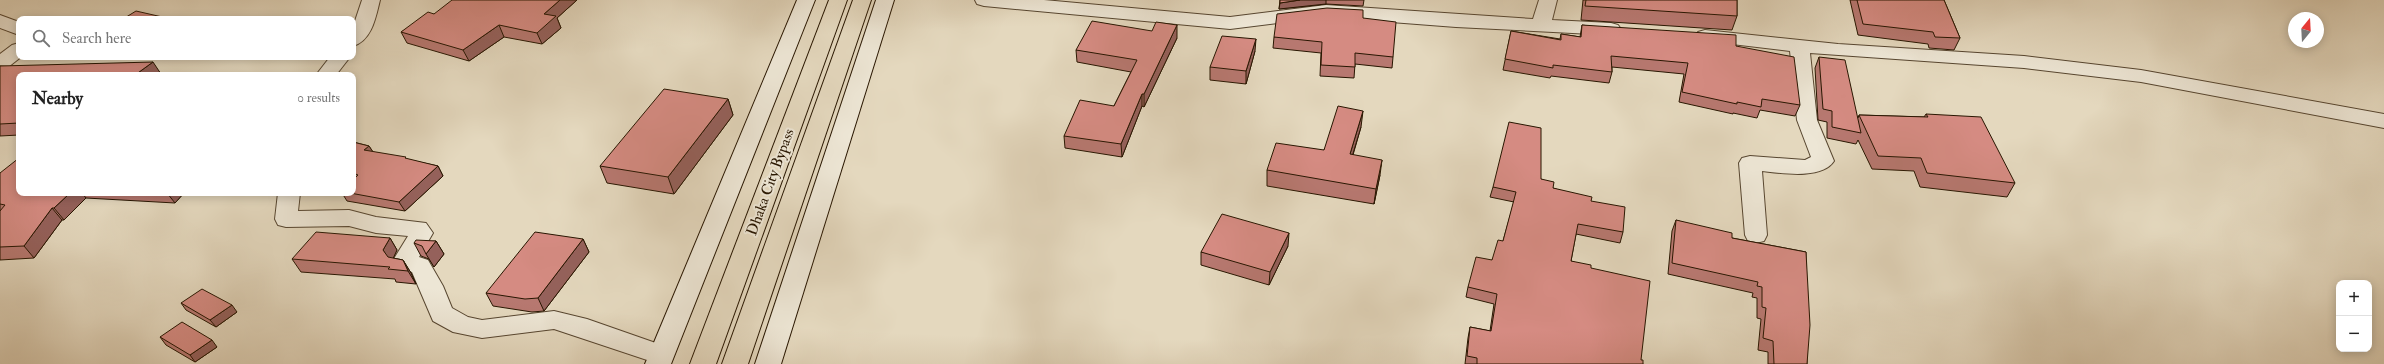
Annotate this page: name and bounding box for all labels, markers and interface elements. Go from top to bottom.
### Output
north arrow [2288,12,2324,48]
search box [16,16,356,60]
icon: search [30,27,52,49]
text: Search here [62,29,131,48]
text: Nearby [32,88,83,109]
text: 0 results [297,90,340,106]
street label: Dhaka City Bypass [742,126,800,239]
map controls [2336,280,2372,352]
button: + [2336,280,2372,316]
button: − [2336,316,2372,352]

